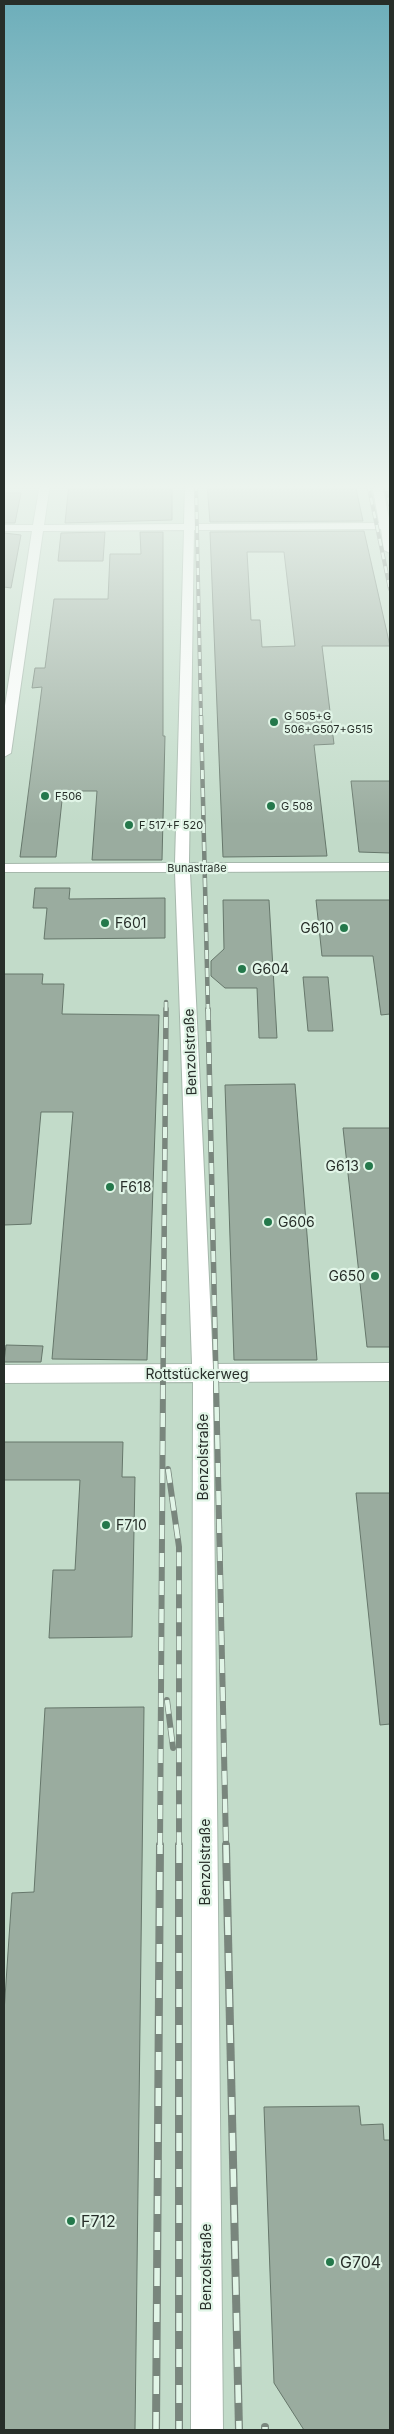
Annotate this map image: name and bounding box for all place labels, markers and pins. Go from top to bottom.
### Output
place label: G 505+G 506+G507+G515 [284,709,373,736]
marker: G 505+G 506+G507+G515 [268,716,280,728]
place label: F506 [55,789,82,803]
marker: F506 [39,790,51,802]
place label: G 508 [281,799,313,813]
marker: G 508 [265,800,277,812]
place label: F 517+F 520 [139,818,203,832]
marker: F 517+F 520 [123,819,135,831]
place label: F601 [115,914,146,931]
marker: F601 [99,917,111,929]
place label: G610 [300,919,334,936]
marker: G610 [338,922,350,934]
place label: G604 [252,960,289,977]
marker: G604 [236,963,248,975]
place label: G613 [326,1157,359,1174]
marker: G613 [363,1160,375,1172]
place label: F618 [120,1178,151,1195]
marker: F618 [104,1181,116,1193]
place label: G606 [278,1213,315,1230]
marker: G606 [262,1216,274,1228]
place label: G650 [329,1267,365,1284]
marker: G650 [369,1270,381,1282]
place label: F710 [116,1516,147,1533]
marker: F710 [100,1519,112,1531]
place label: F712 [81,2211,116,2231]
marker: F712 [65,2215,77,2227]
place label: G704 [340,2252,381,2272]
marker: G704 [324,2256,336,2268]

